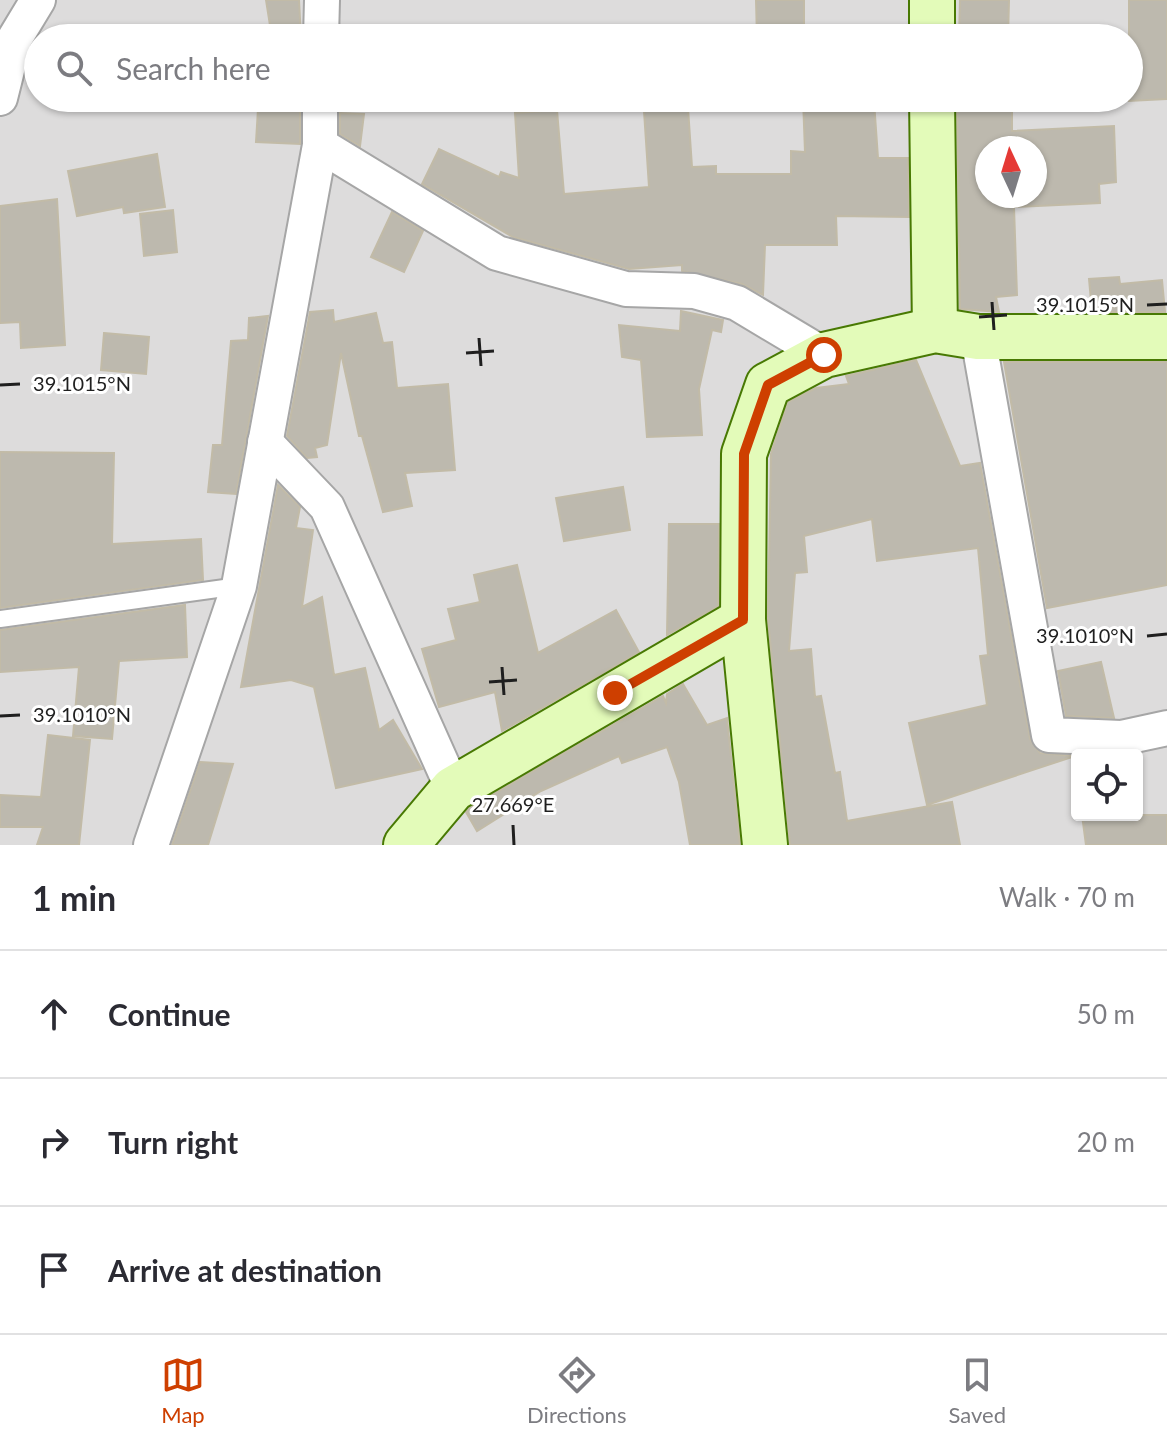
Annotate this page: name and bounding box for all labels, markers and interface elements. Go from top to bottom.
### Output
search box [24,24,1143,112]
icon: search [52,46,96,90]
text: Search here [116,50,271,86]
north arrow [975,136,1047,208]
text: 39.1015°N [1036,292,1134,316]
route start [806,337,842,373]
text: 39.1015°N [33,371,131,395]
text: 39.1010°N [1036,623,1134,647]
route end [597,675,633,711]
text: 39.1010°N [33,702,131,726]
map controls [1071,749,1143,821]
button: locate [1071,749,1143,821]
text: 27.669°E [472,792,554,816]
text: 1 min [32,877,116,918]
text: Walk · 70 m [999,881,1135,913]
icon: ahead [32,992,76,1036]
text: Continue [108,996,231,1032]
text: 50 m [1077,998,1135,1030]
icon: right [32,1120,76,1164]
text: Turn right [108,1124,238,1160]
text: 20 m [1077,1126,1135,1158]
icon: arrive [32,1248,76,1292]
text: Arrive at destination [108,1252,382,1288]
tab: Map [161,1353,205,1428]
tab: Directions [527,1353,626,1428]
tab: Saved [948,1353,1006,1428]

